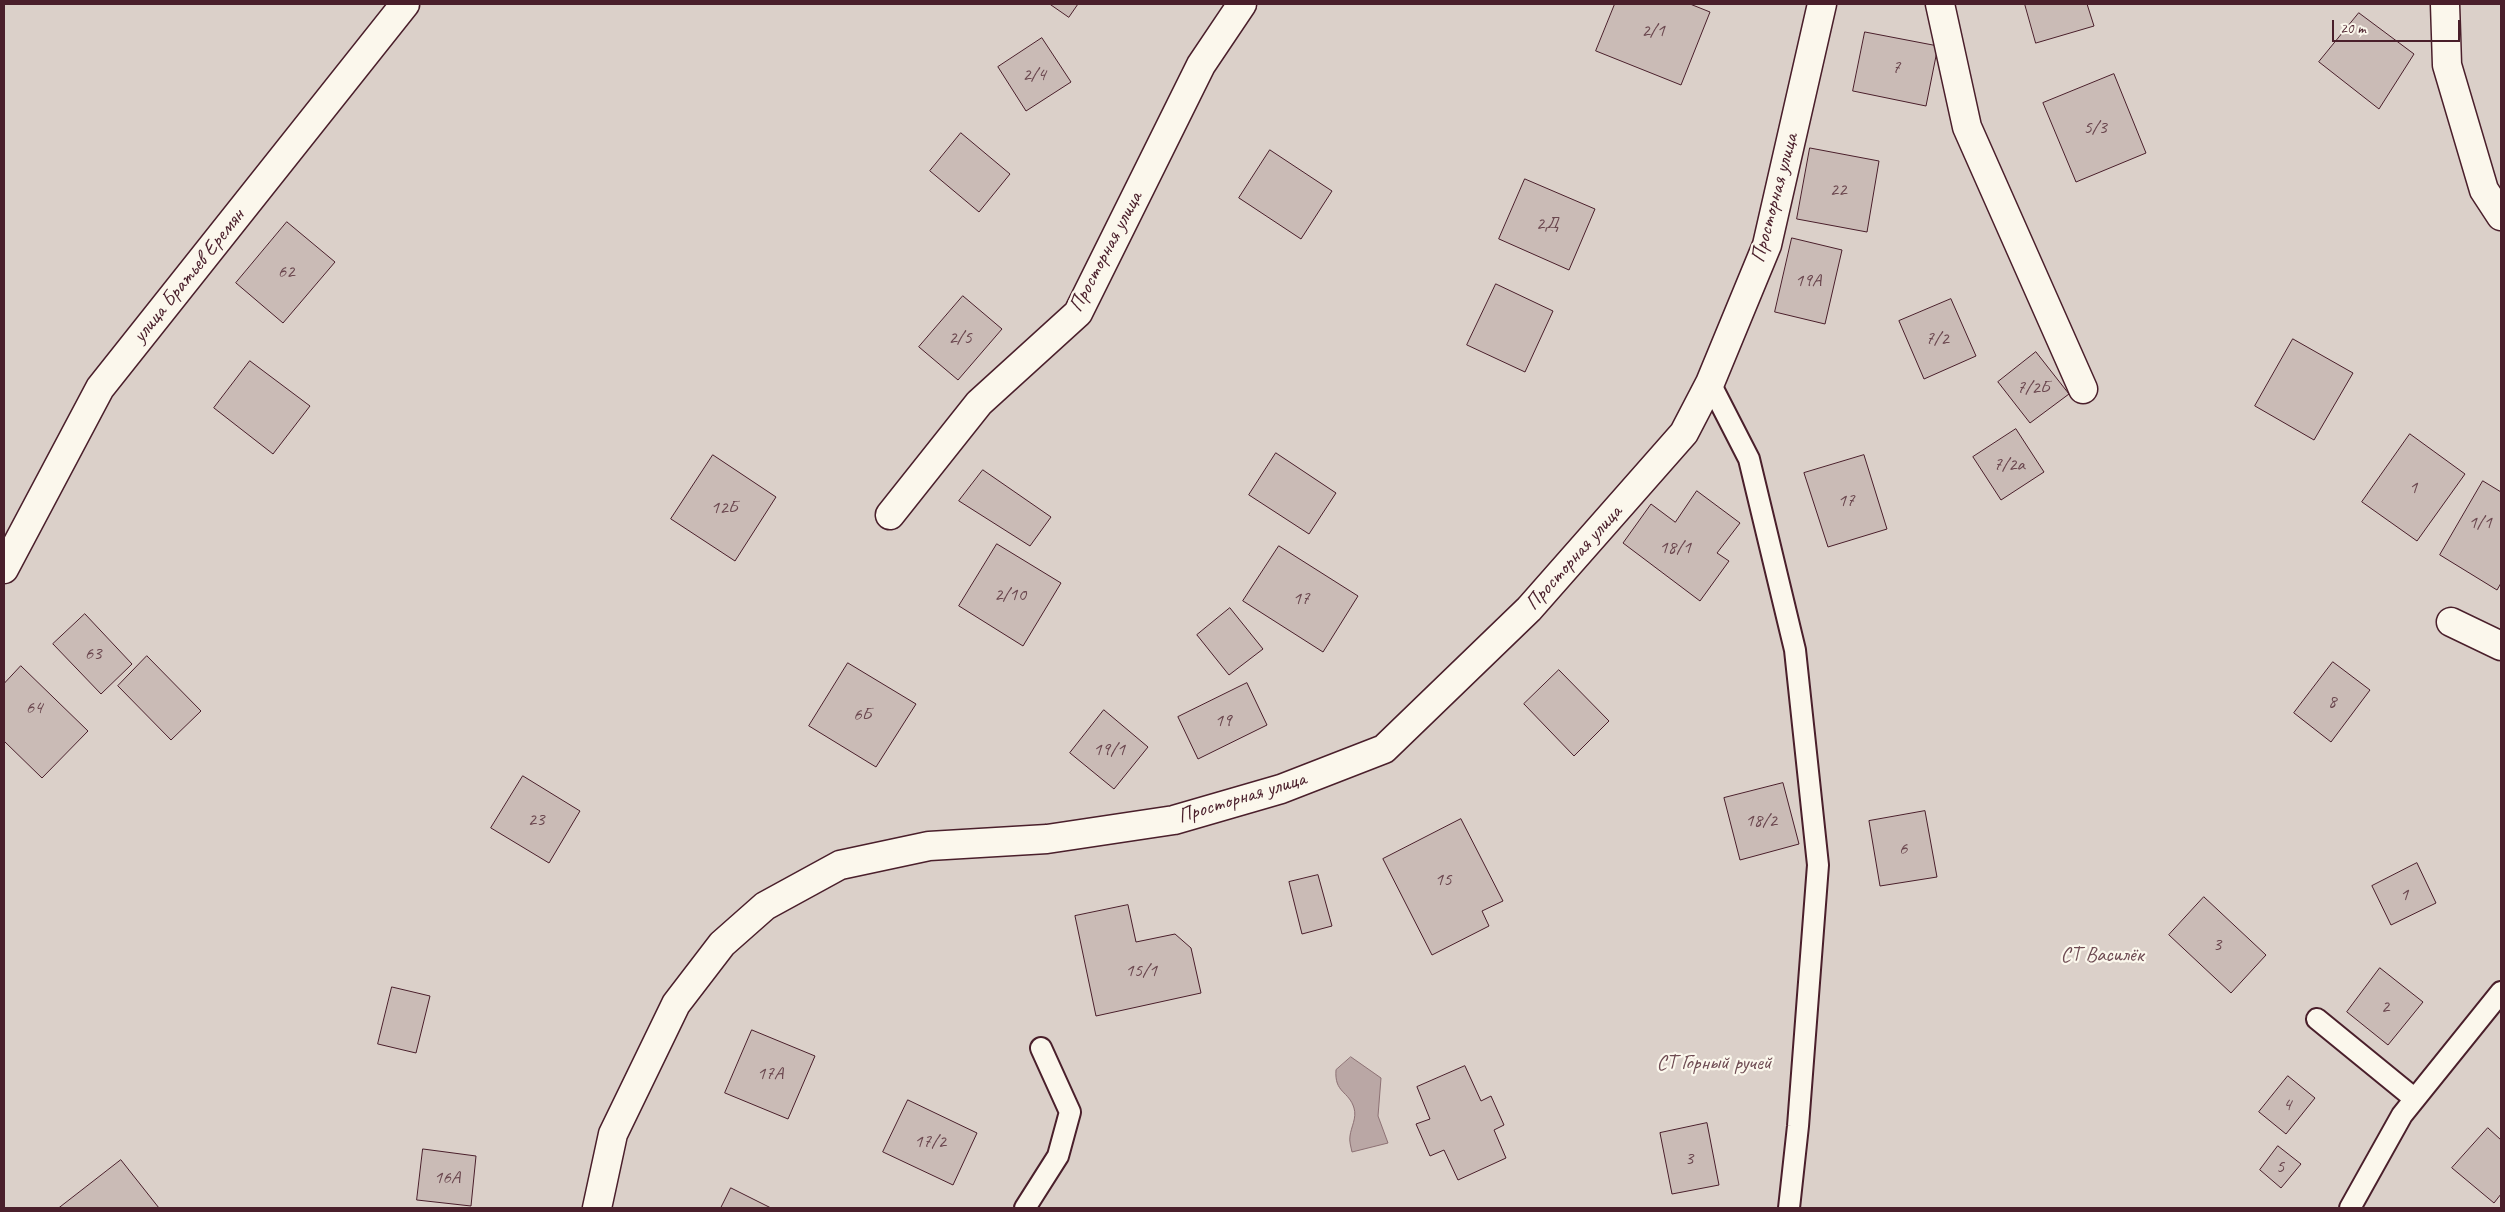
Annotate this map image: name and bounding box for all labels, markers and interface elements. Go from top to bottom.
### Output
scale bar [2335,10,2462,42]
text: 20 m [2340,19,2366,38]
house number: 2/1 [1641,20,1665,42]
house number: 7 [1892,57,1900,79]
house number: 2/4 [1022,64,1046,86]
house number: 5/3 [2083,117,2107,139]
street label: Просторная улица [1746,131,1804,265]
house number: 22 [1829,179,1847,201]
street label: Просторная улица [1064,188,1148,316]
street label: улица Братьев Еремян [127,204,251,348]
house number: 2Д [1536,213,1558,235]
house number: 62 [277,261,295,283]
house number: 19А [1795,270,1821,292]
house number: 2/5 [948,327,972,349]
house number: 7/2 [1925,328,1949,350]
house number: 7/2Б [2016,377,2050,399]
house number: 7/2а [1993,454,2025,476]
house number: 1 [2409,477,2417,499]
house number: 17 [1837,490,1855,512]
house number: 12Б [711,497,737,519]
street label: Просторная улица [1520,500,1628,616]
house number: 1/1 [2468,512,2492,534]
house number: 18/1 [1659,537,1691,559]
house number: 2/10 [994,584,1026,606]
house number: 17 [1292,588,1310,610]
house number: 63 [84,643,102,665]
house number: 8 [2328,691,2336,713]
house number: 64 [25,697,43,719]
house number: 6Б [853,704,871,726]
house number: 19 [1214,710,1232,732]
house number: 19/1 [1093,739,1125,761]
street label: Просторная улица [1175,767,1309,829]
house number: 23 [527,809,545,831]
house number: 18/2 [1745,810,1777,832]
house number: 6 [1899,838,1907,860]
house number: 15 [1434,869,1452,891]
house number: 1 [2400,884,2408,906]
house number: 3 [2213,934,2221,956]
park label: СТ Василёк [2061,942,2143,968]
house number: 15/1 [1125,960,1157,982]
house number: 2 [2381,996,2389,1018]
park label: СТ Горный ручей [1656,1050,1772,1076]
house number: 17А [757,1063,783,1085]
house number: 4 [2283,1094,2291,1116]
house number: 17/2 [914,1131,946,1153]
house number: 3 [1685,1148,1693,1170]
house number: 5 [2276,1156,2284,1178]
house number: 16А [434,1167,460,1189]

